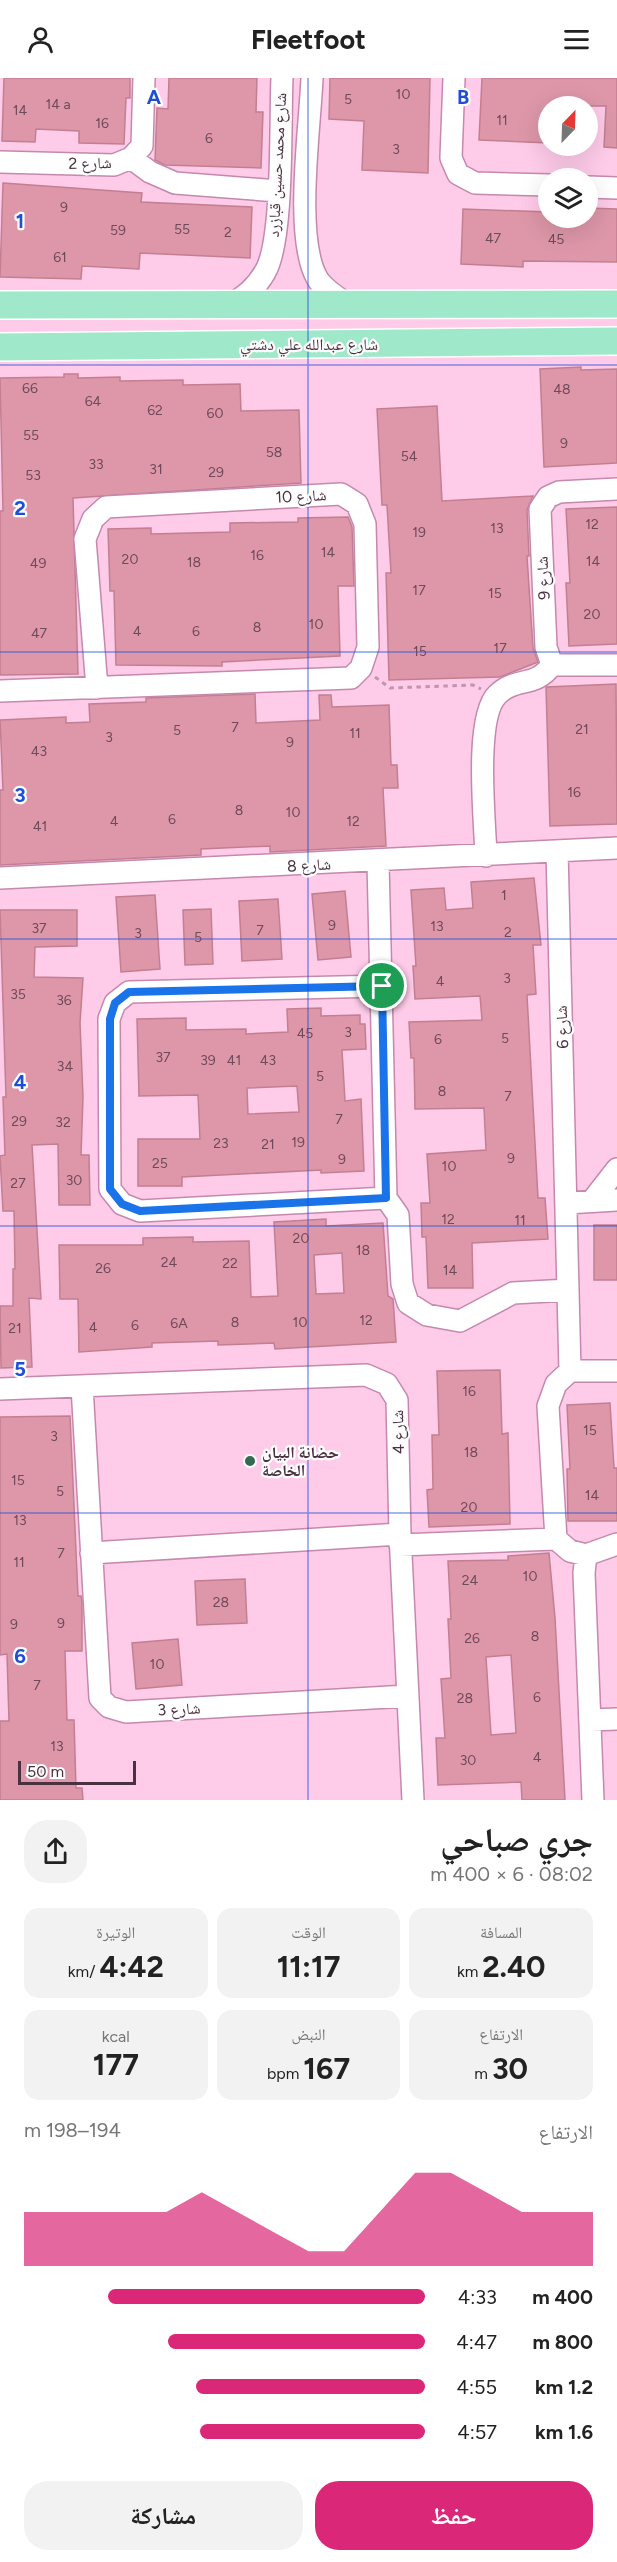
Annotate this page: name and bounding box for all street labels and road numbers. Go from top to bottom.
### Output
street label: شارع محمد حسين قبازرد [264,92,291,238]
street label: شارع 2 [68,153,112,174]
street label: شارع عبدالله علي دشتي [240,335,378,357]
street label: شارع 10 [275,485,327,508]
street label: شارع 9 [532,556,555,600]
street label: شارع 8 [286,854,332,877]
street label: شارع 6 [552,1005,573,1049]
street label: شارع 4 [388,1410,409,1454]
street label: شارع 3 [157,1698,201,1721]

